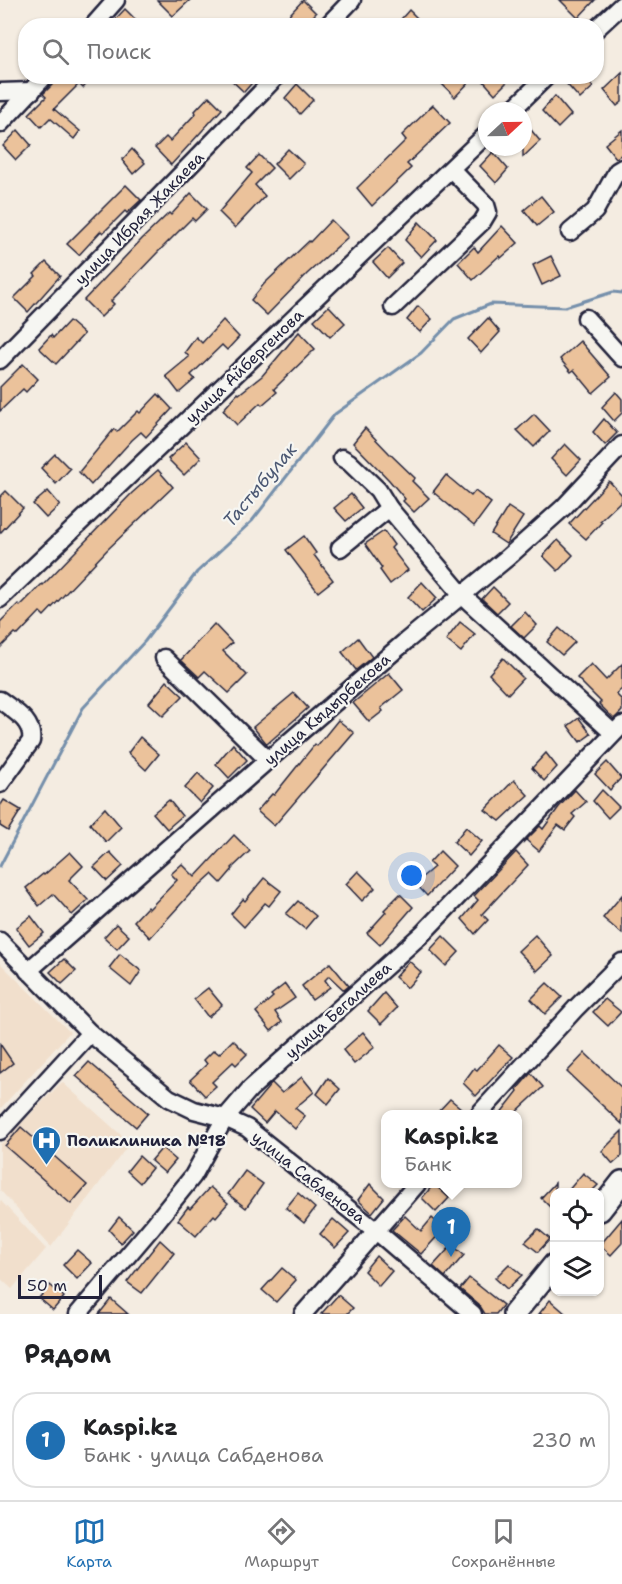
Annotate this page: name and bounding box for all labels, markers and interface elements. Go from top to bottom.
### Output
search box [18,18,604,84]
icon: search [39,35,72,68]
text: Поиск [87,37,151,66]
north arrow [478,102,532,156]
street label: улица Ибрая Жакаева [70,147,209,289]
street label: улица Айбергенова [181,305,308,428]
water label: Тастыбулак [218,437,303,532]
street label: улица Кыдырбекова [260,649,395,770]
your location [397,861,426,890]
street label: улица Бегалиева [281,957,396,1064]
popup [381,1110,522,1188]
text: Kaspi.kz [404,1122,499,1151]
hospital icon: Поликлиника №18 [30,1124,62,1166]
street label: улица Сабденова [248,1126,370,1228]
place label: Поликлиника №18 [67,1130,226,1151]
text: Банк [404,1151,452,1177]
map controls [550,1188,604,1296]
button: locate [550,1188,604,1242]
pin: 1 [432,1208,470,1257]
button: layers [550,1242,604,1296]
scale bar [18,1272,102,1300]
text: 50 m [27,1275,67,1296]
text: Рядом [24,1336,111,1371]
text: Kaspi.kz [83,1413,178,1442]
text: 1 [41,1427,50,1453]
text: 230 m [531,1427,596,1453]
text: Банк · улица Сабденова [83,1442,323,1468]
tab: Карта [66,1515,112,1572]
tab: Маршрут [244,1515,319,1572]
tab: Сохранённые [451,1515,556,1572]

